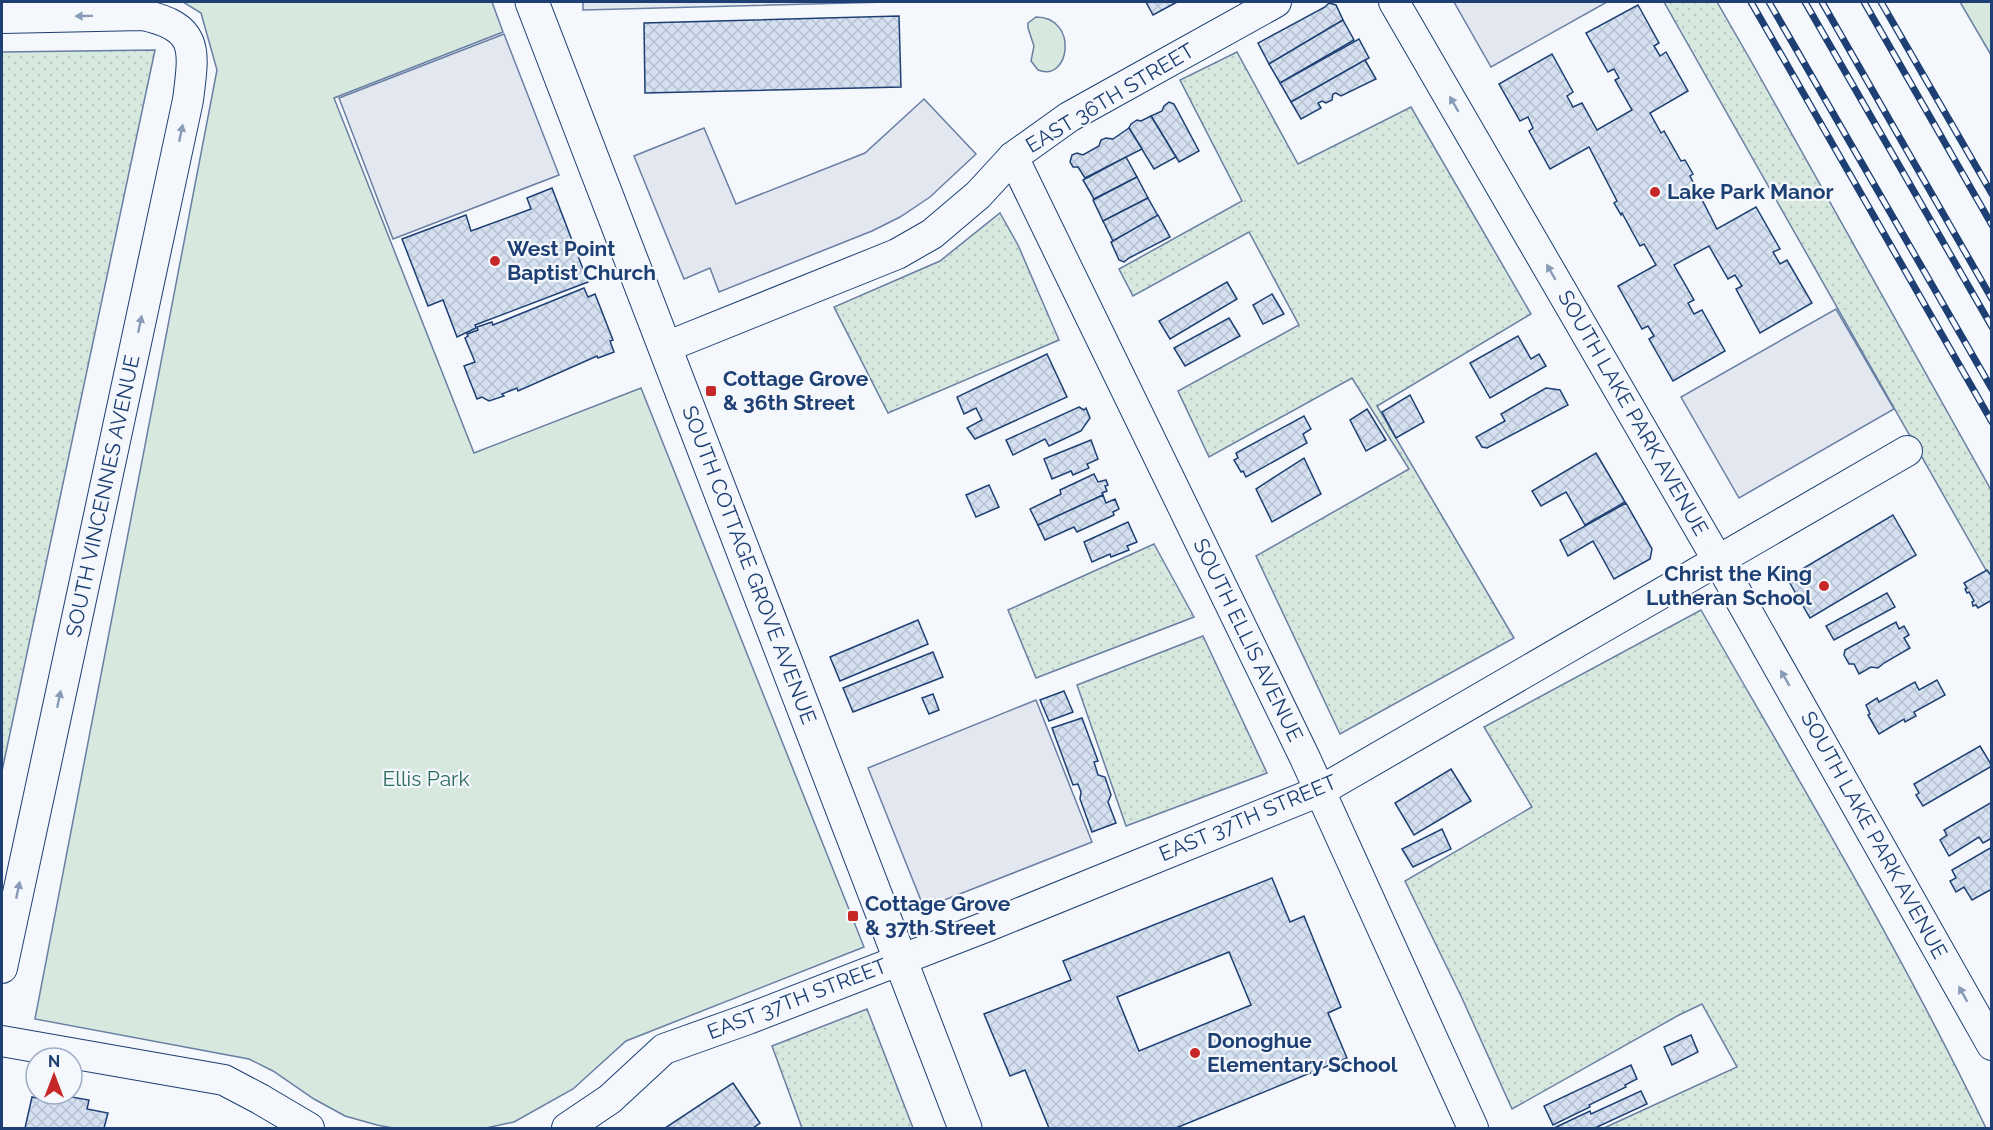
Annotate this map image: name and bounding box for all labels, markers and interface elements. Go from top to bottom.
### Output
one-way arrow [75,12,94,21]
street label: EAST 36TH STREET [1021,37,1199,158]
one-way arrow [1448,96,1459,112]
one-way arrow [177,123,186,142]
place label: Lake Park Manor [1667,179,1834,204]
marker: Lake Park Manor [1648,185,1662,199]
place label: West Point Baptist Church [507,236,656,285]
marker: West Point Baptist Church [488,254,502,268]
one-way arrow [1547,264,1557,281]
street label: SOUTH LAKE PARK AVENUE [1553,286,1714,540]
one-way arrow [136,314,145,333]
street label: SOUTH VINCENNES AVENUE [60,353,145,639]
place label: Cottage Grove & 36th Street [723,366,869,415]
marker: Cottage Grove & 36th Street [704,384,718,398]
street label: SOUTH COTTAGE GROVE AVENUE [677,402,822,728]
street label: SOUTH ELLIS AVENUE [1188,534,1309,745]
place label: Christ the King Lutheran School [1646,561,1812,610]
marker: Christ the King Lutheran School [1817,579,1831,593]
one-way arrow [1780,669,1790,686]
one-way arrow [55,689,64,708]
street label: SOUTH LAKE PARK AVENUE [1796,707,1953,963]
park label: Ellis Park [382,766,470,791]
street label: EAST 37TH STREET [1155,769,1340,866]
one-way arrow [14,880,23,899]
place label: Cottage Grove & 37th Street [865,891,1011,940]
marker: Cottage Grove & 37th Street [846,909,860,923]
street label: EAST 37TH STREET [703,953,890,1044]
one-way arrow [1958,986,1969,1002]
place label: Donoghue Elementary School [1207,1028,1398,1077]
north arrow [24,1046,84,1106]
marker: Donoghue Elementary School [1188,1046,1202,1060]
text: N [48,1052,60,1071]

